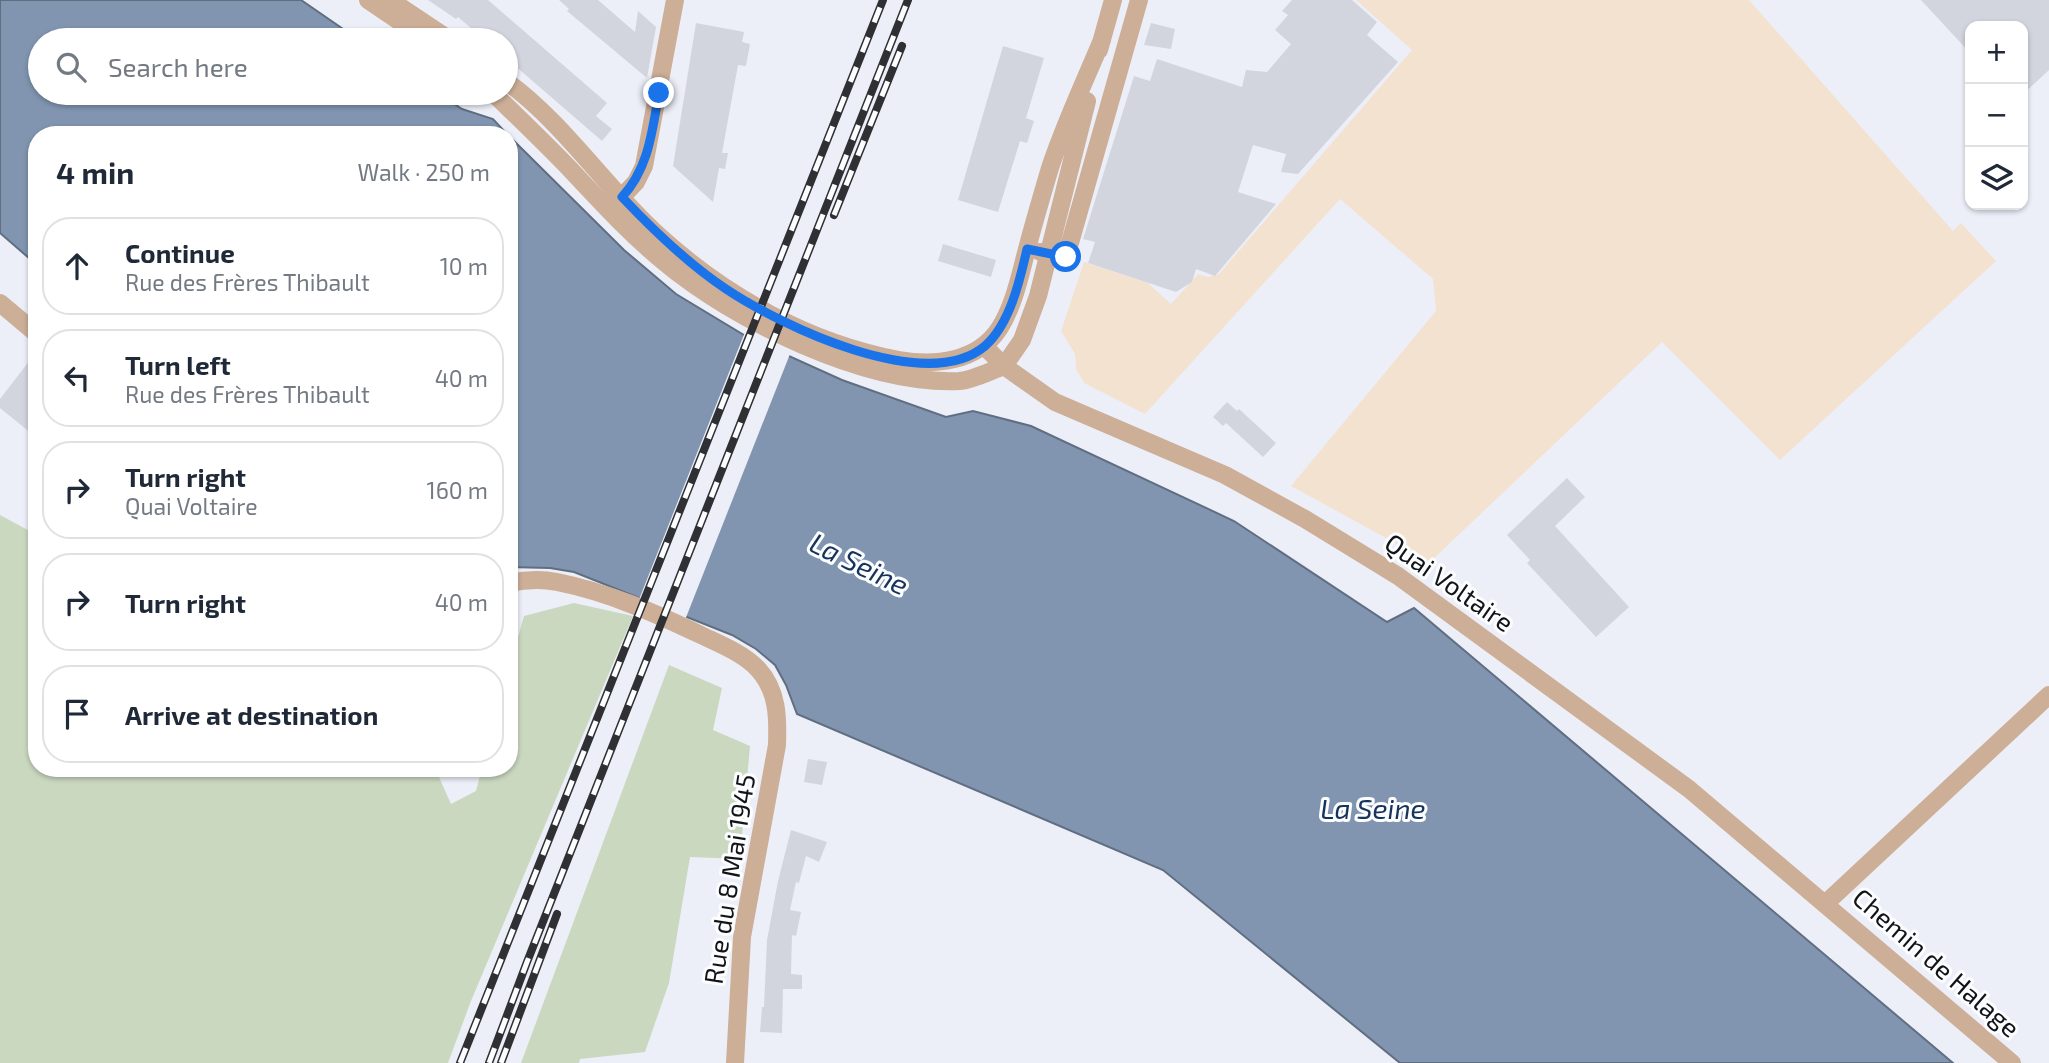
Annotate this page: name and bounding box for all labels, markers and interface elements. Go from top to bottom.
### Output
map controls [1965,21,2028,210]
button: + [1965,21,2028,84]
search box [28,28,518,105]
icon: search [52,48,90,86]
text: Search here [108,51,248,82]
route end [643,77,674,108]
button: − [1965,84,2028,147]
button: layers [1965,147,2028,210]
text: 4 min [56,154,134,190]
text: Walk · 250 m [357,158,490,186]
text: Continue [125,237,235,268]
route start [1050,241,1081,272]
icon: ahead [58,247,96,285]
text: 10 m [440,252,488,280]
text: Rue des Frères Thibault [125,268,370,296]
text: Turn left [125,349,231,380]
icon: left [58,359,96,397]
text: 40 m [435,364,488,392]
text: Rue des Frères Thibault [125,380,370,408]
text: Turn right [125,461,246,492]
icon: right [58,471,96,509]
text: 160 m [427,476,488,504]
text: Quai Voltaire [125,492,258,520]
water label: La Seine [805,525,914,601]
street label: Quai Voltaire [1380,526,1520,637]
icon: right [58,583,96,621]
text: Turn right [125,587,246,618]
text: 40 m [435,588,488,616]
icon: arrive [58,695,96,733]
text: Arrive at destination [125,699,378,730]
street label: Rue du 8 Mai 1945 [697,772,760,986]
water label: La Seine [1320,791,1426,825]
street label: Chemin de Halage [1847,881,2027,1043]

